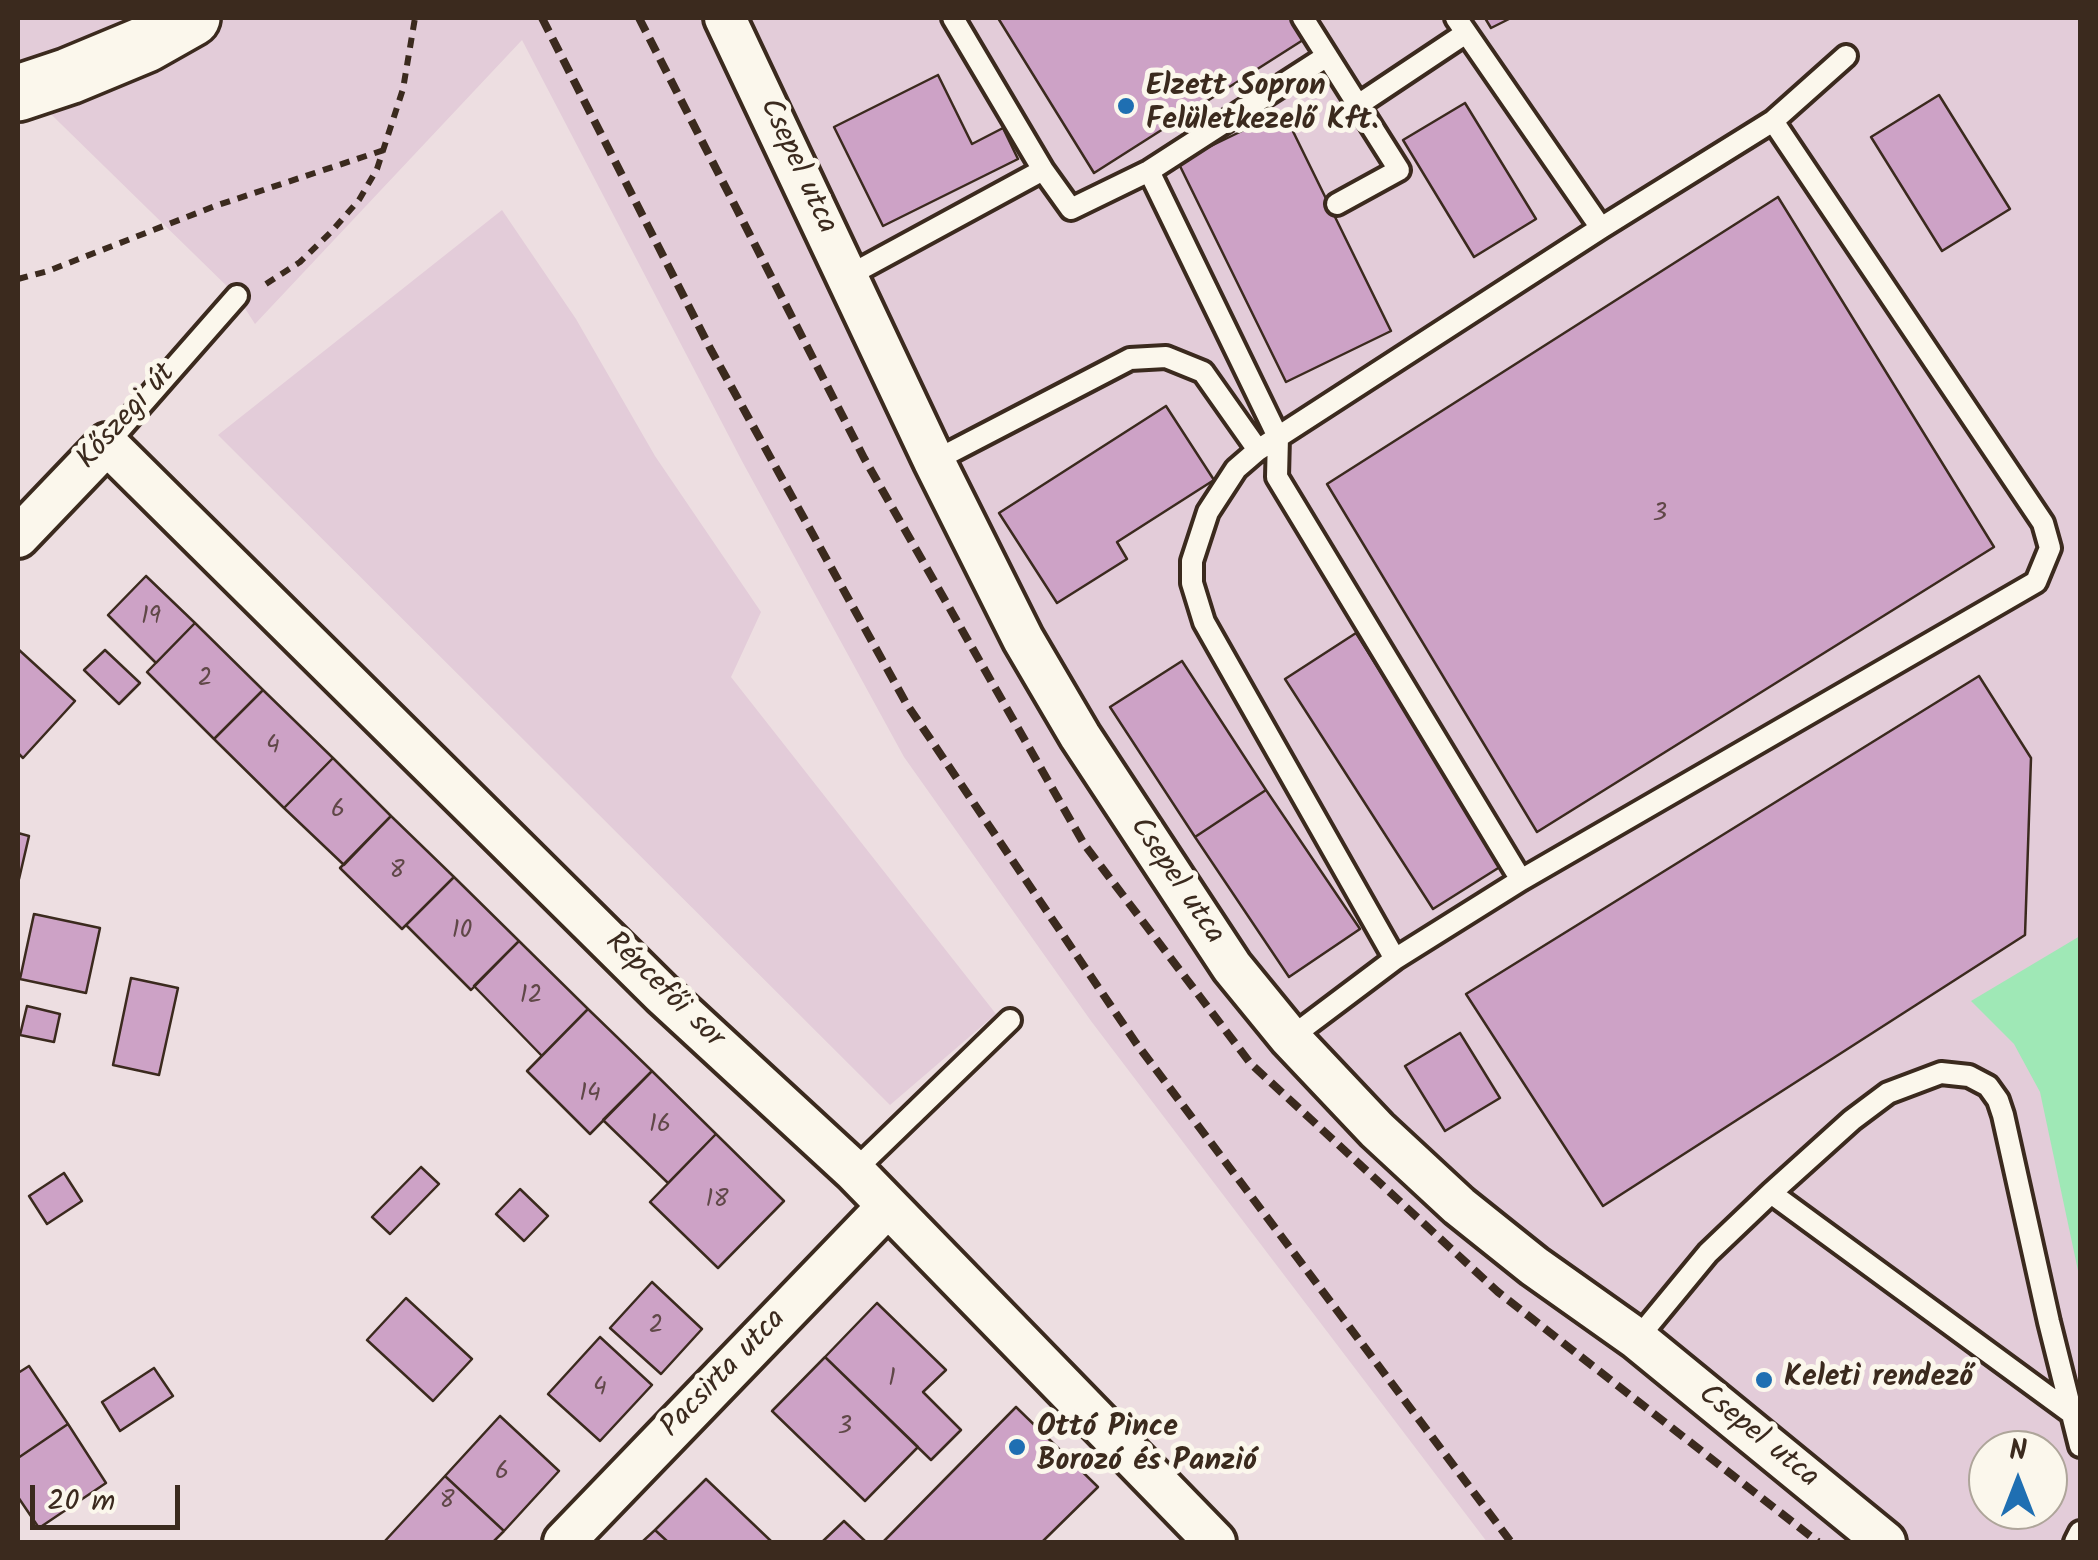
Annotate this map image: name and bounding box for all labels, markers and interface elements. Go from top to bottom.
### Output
place label: Elzett Sopron Felületkezelő Kft. [1146,71,1379,142]
street label: Csepel utca [749,94,843,240]
marker: Elzett Sopron Felületkezelő Kft. [1115,95,1137,117]
street label: Kőszegi út [71,358,185,478]
house number: 3 [1653,501,1667,531]
house number: 19 [141,604,161,634]
house number: 2 [198,666,212,696]
house number: 4 [266,733,280,763]
house number: 6 [331,797,345,827]
street label: Csepel utca [1120,812,1230,952]
house number: 8 [389,858,405,888]
house number: 10 [452,918,472,948]
street label: Répcefői sor [596,926,730,1058]
house number: 12 [520,983,542,1013]
house number: 14 [579,1081,601,1111]
house number: 16 [649,1112,671,1142]
house number: 18 [706,1187,728,1217]
street label: Pacsirta utca [655,1303,795,1447]
house number: 2 [649,1313,663,1343]
place label: Keleti rendező [1784,1362,1973,1398]
house number: 1 [888,1366,896,1396]
marker: Keleti rendező [1753,1369,1775,1391]
house number: 4 [593,1375,607,1405]
street label: Csepel utca [1689,1378,1825,1498]
place label: Ottó Pince Borozó és Panzió [1037,1412,1257,1482]
house number: 3 [838,1414,852,1444]
text: N [2009,1429,2027,1474]
north arrow [1968,1430,2068,1530]
marker: Ottó Pince Borozó és Panzió [1006,1436,1028,1458]
house number: 6 [495,1459,509,1489]
scale bar [35,1465,185,1527]
text: 20 m [47,1478,115,1526]
house number: 8 [439,1488,455,1518]

